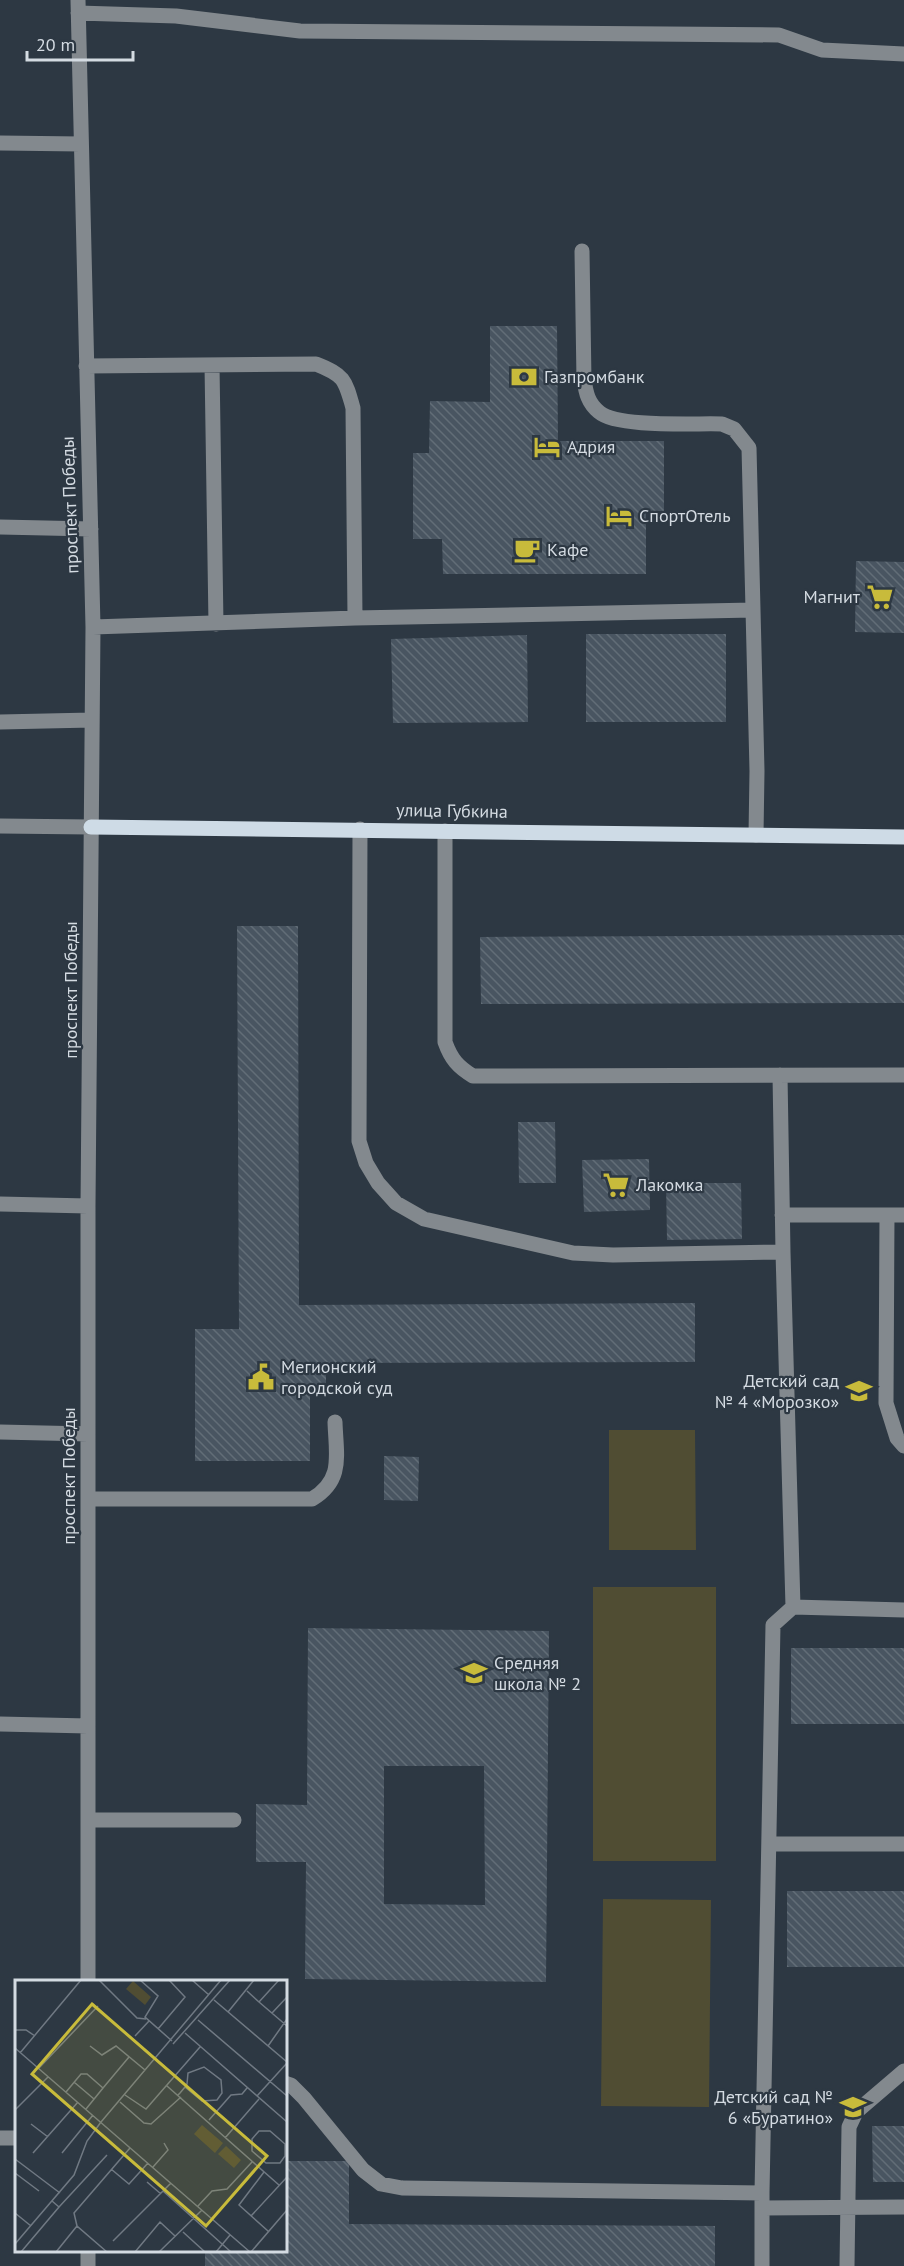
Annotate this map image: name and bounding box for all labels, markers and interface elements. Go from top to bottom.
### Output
scale bar [27,24,134,62]
text: 20 m [36,33,75,56]
bank icon: Газпромбанк [509,362,539,392]
place label: Газпромбанк [544,365,645,388]
hotel icon: Адрия [532,432,562,462]
place label: Адрия [567,435,615,458]
street label: проспект Победы [56,436,83,574]
hotel icon: СпортОтель [604,501,634,531]
place label: СпортОтель [639,504,731,527]
cafe icon: Кафе [512,535,542,565]
place label: Кафе [547,538,588,561]
supermarket icon: Магнит [865,582,895,612]
place label: Магнит [803,585,861,608]
street label: улица Губкина [396,798,508,823]
street label: проспект Победы [59,921,82,1059]
supermarket icon: Лакомка [601,1170,631,1200]
place label: Лакомка [635,1173,703,1196]
place label: Мегионский городской суд [281,1355,393,1399]
public building icon: Мегионский городской суд [246,1362,276,1392]
place label: Детский сад № 4 «Морозко» [715,1369,839,1413]
school or university icon: Детский сад № 4 «Морозко» [844,1376,874,1406]
street label: проспект Победы [57,1407,80,1545]
place label: Средняя школа № 2 [494,1651,581,1695]
school or university icon: Средняя школа № 2 [459,1658,489,1688]
inset map [15,1980,286,2251]
place label: Детский сад № 6 «Буратино» [714,2085,833,2129]
school or university icon: Детский сад № 6 «Буратино» [838,2092,868,2122]

